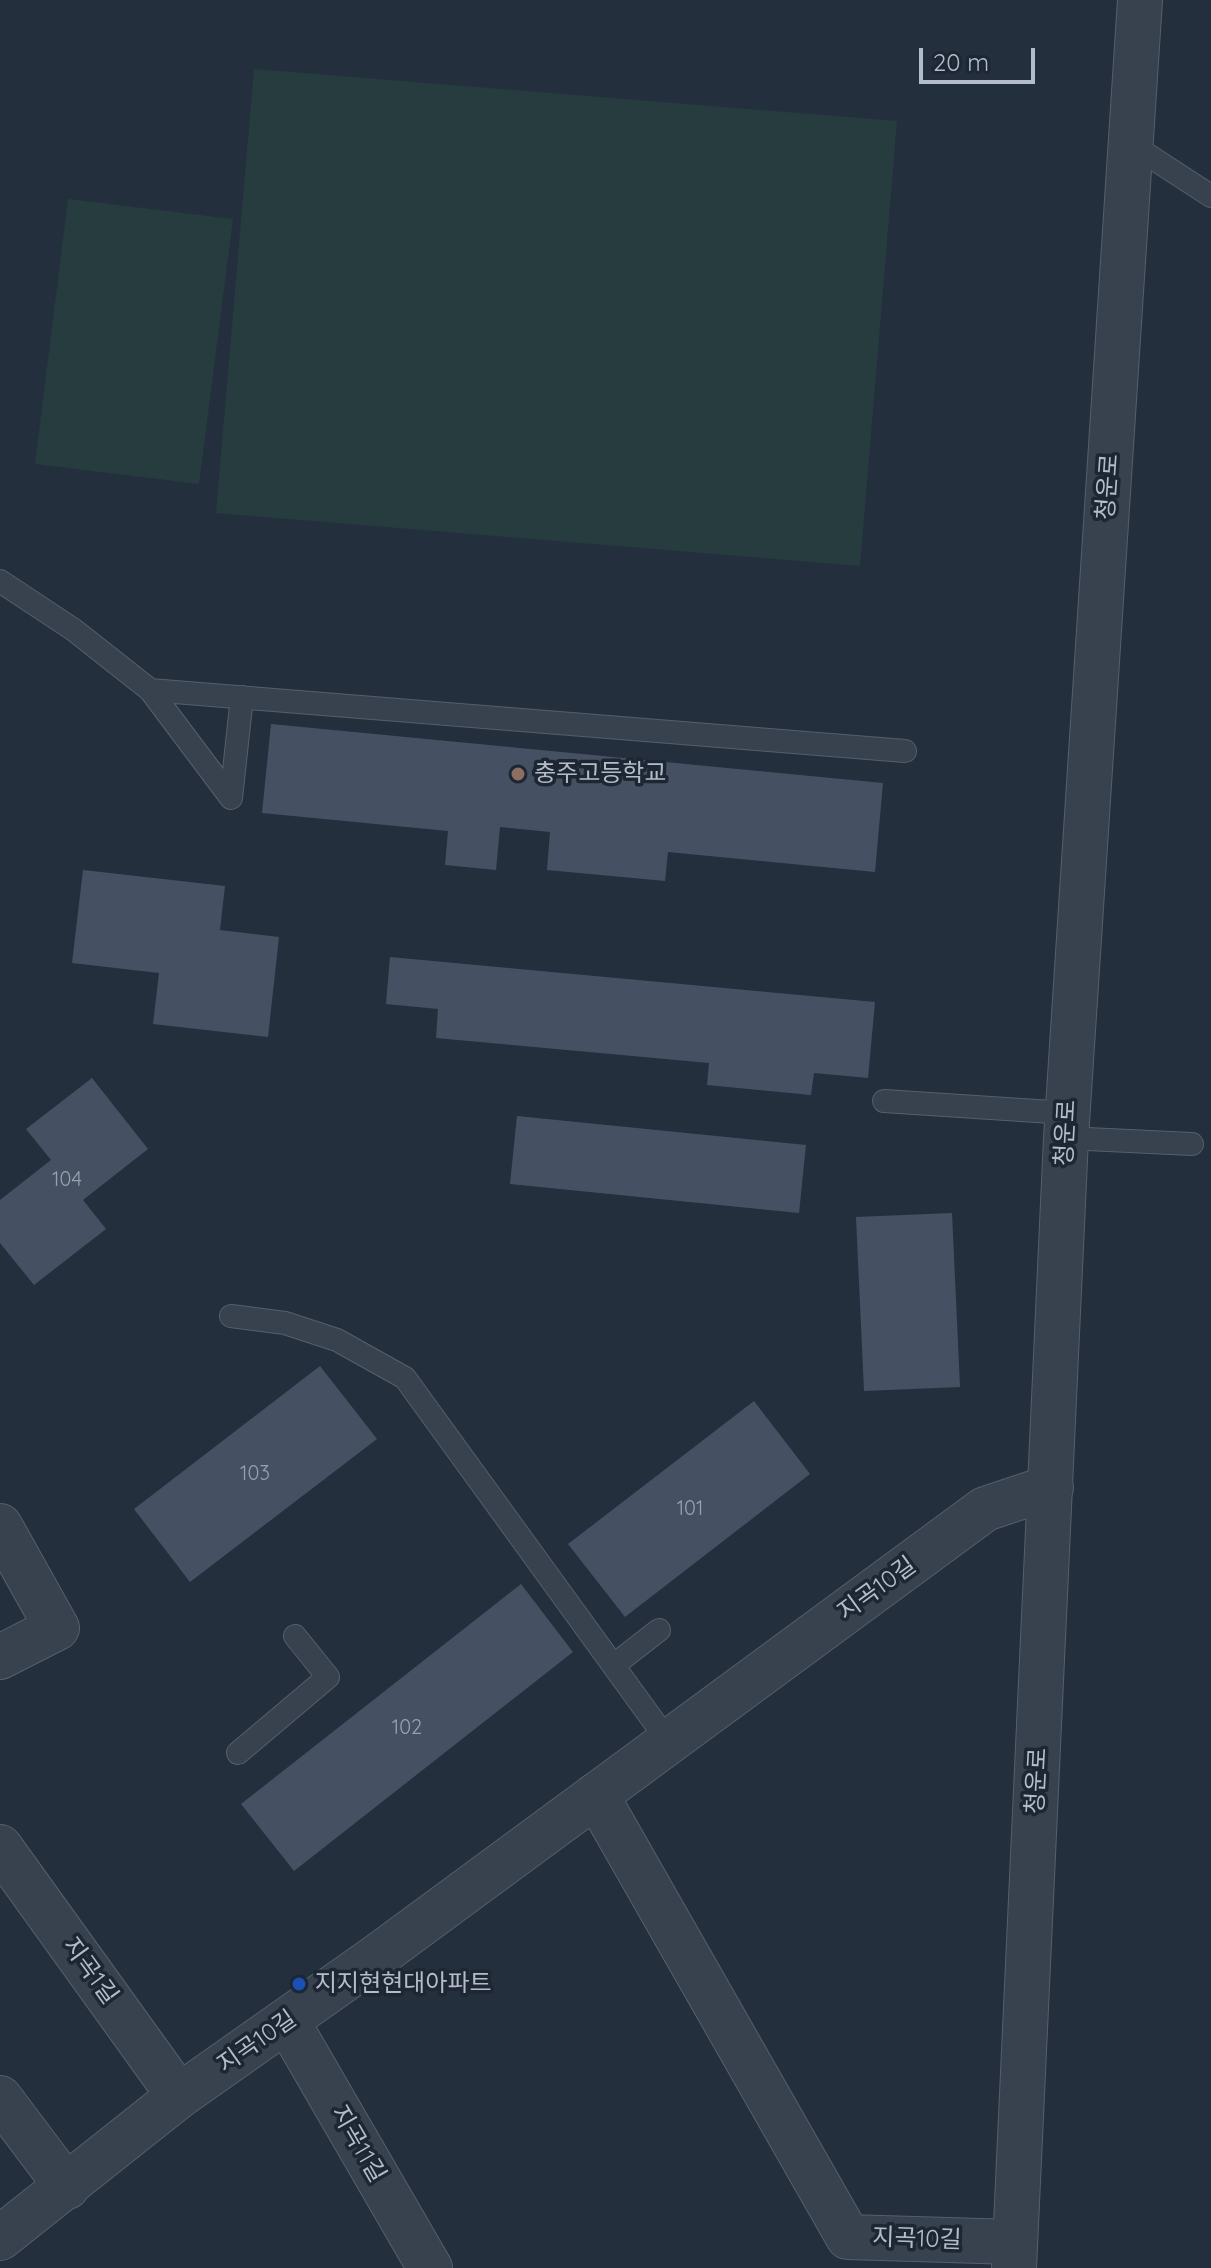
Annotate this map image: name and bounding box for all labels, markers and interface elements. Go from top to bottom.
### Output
scale bar [923,32,1039,82]
text: 20 m [933,47,989,77]
street label: 청운로 [1091,453,1125,521]
place label: 충주고등학교 [534,760,666,788]
marker: 충주고등학교 [509,765,527,783]
street label: 청운로 [1050,1099,1082,1167]
house number: 104 [52,1168,82,1192]
house number: 103 [240,1462,270,1486]
house number: 101 [677,1497,703,1521]
street label: 지곡10길 [832,1551,922,1627]
house number: 102 [392,1716,422,1740]
street label: 청운로 [1021,1747,1053,1815]
street label: 지곡1길 [56,1932,124,2010]
place label: 지지현현대아파트 [315,1970,492,1998]
marker: 지지현현대아파트 [290,1975,308,1993]
street label: 지곡10길 [212,2005,302,2079]
street label: 지곡11길 [325,2100,391,2188]
street label: 지곡10길 [872,2223,962,2255]

